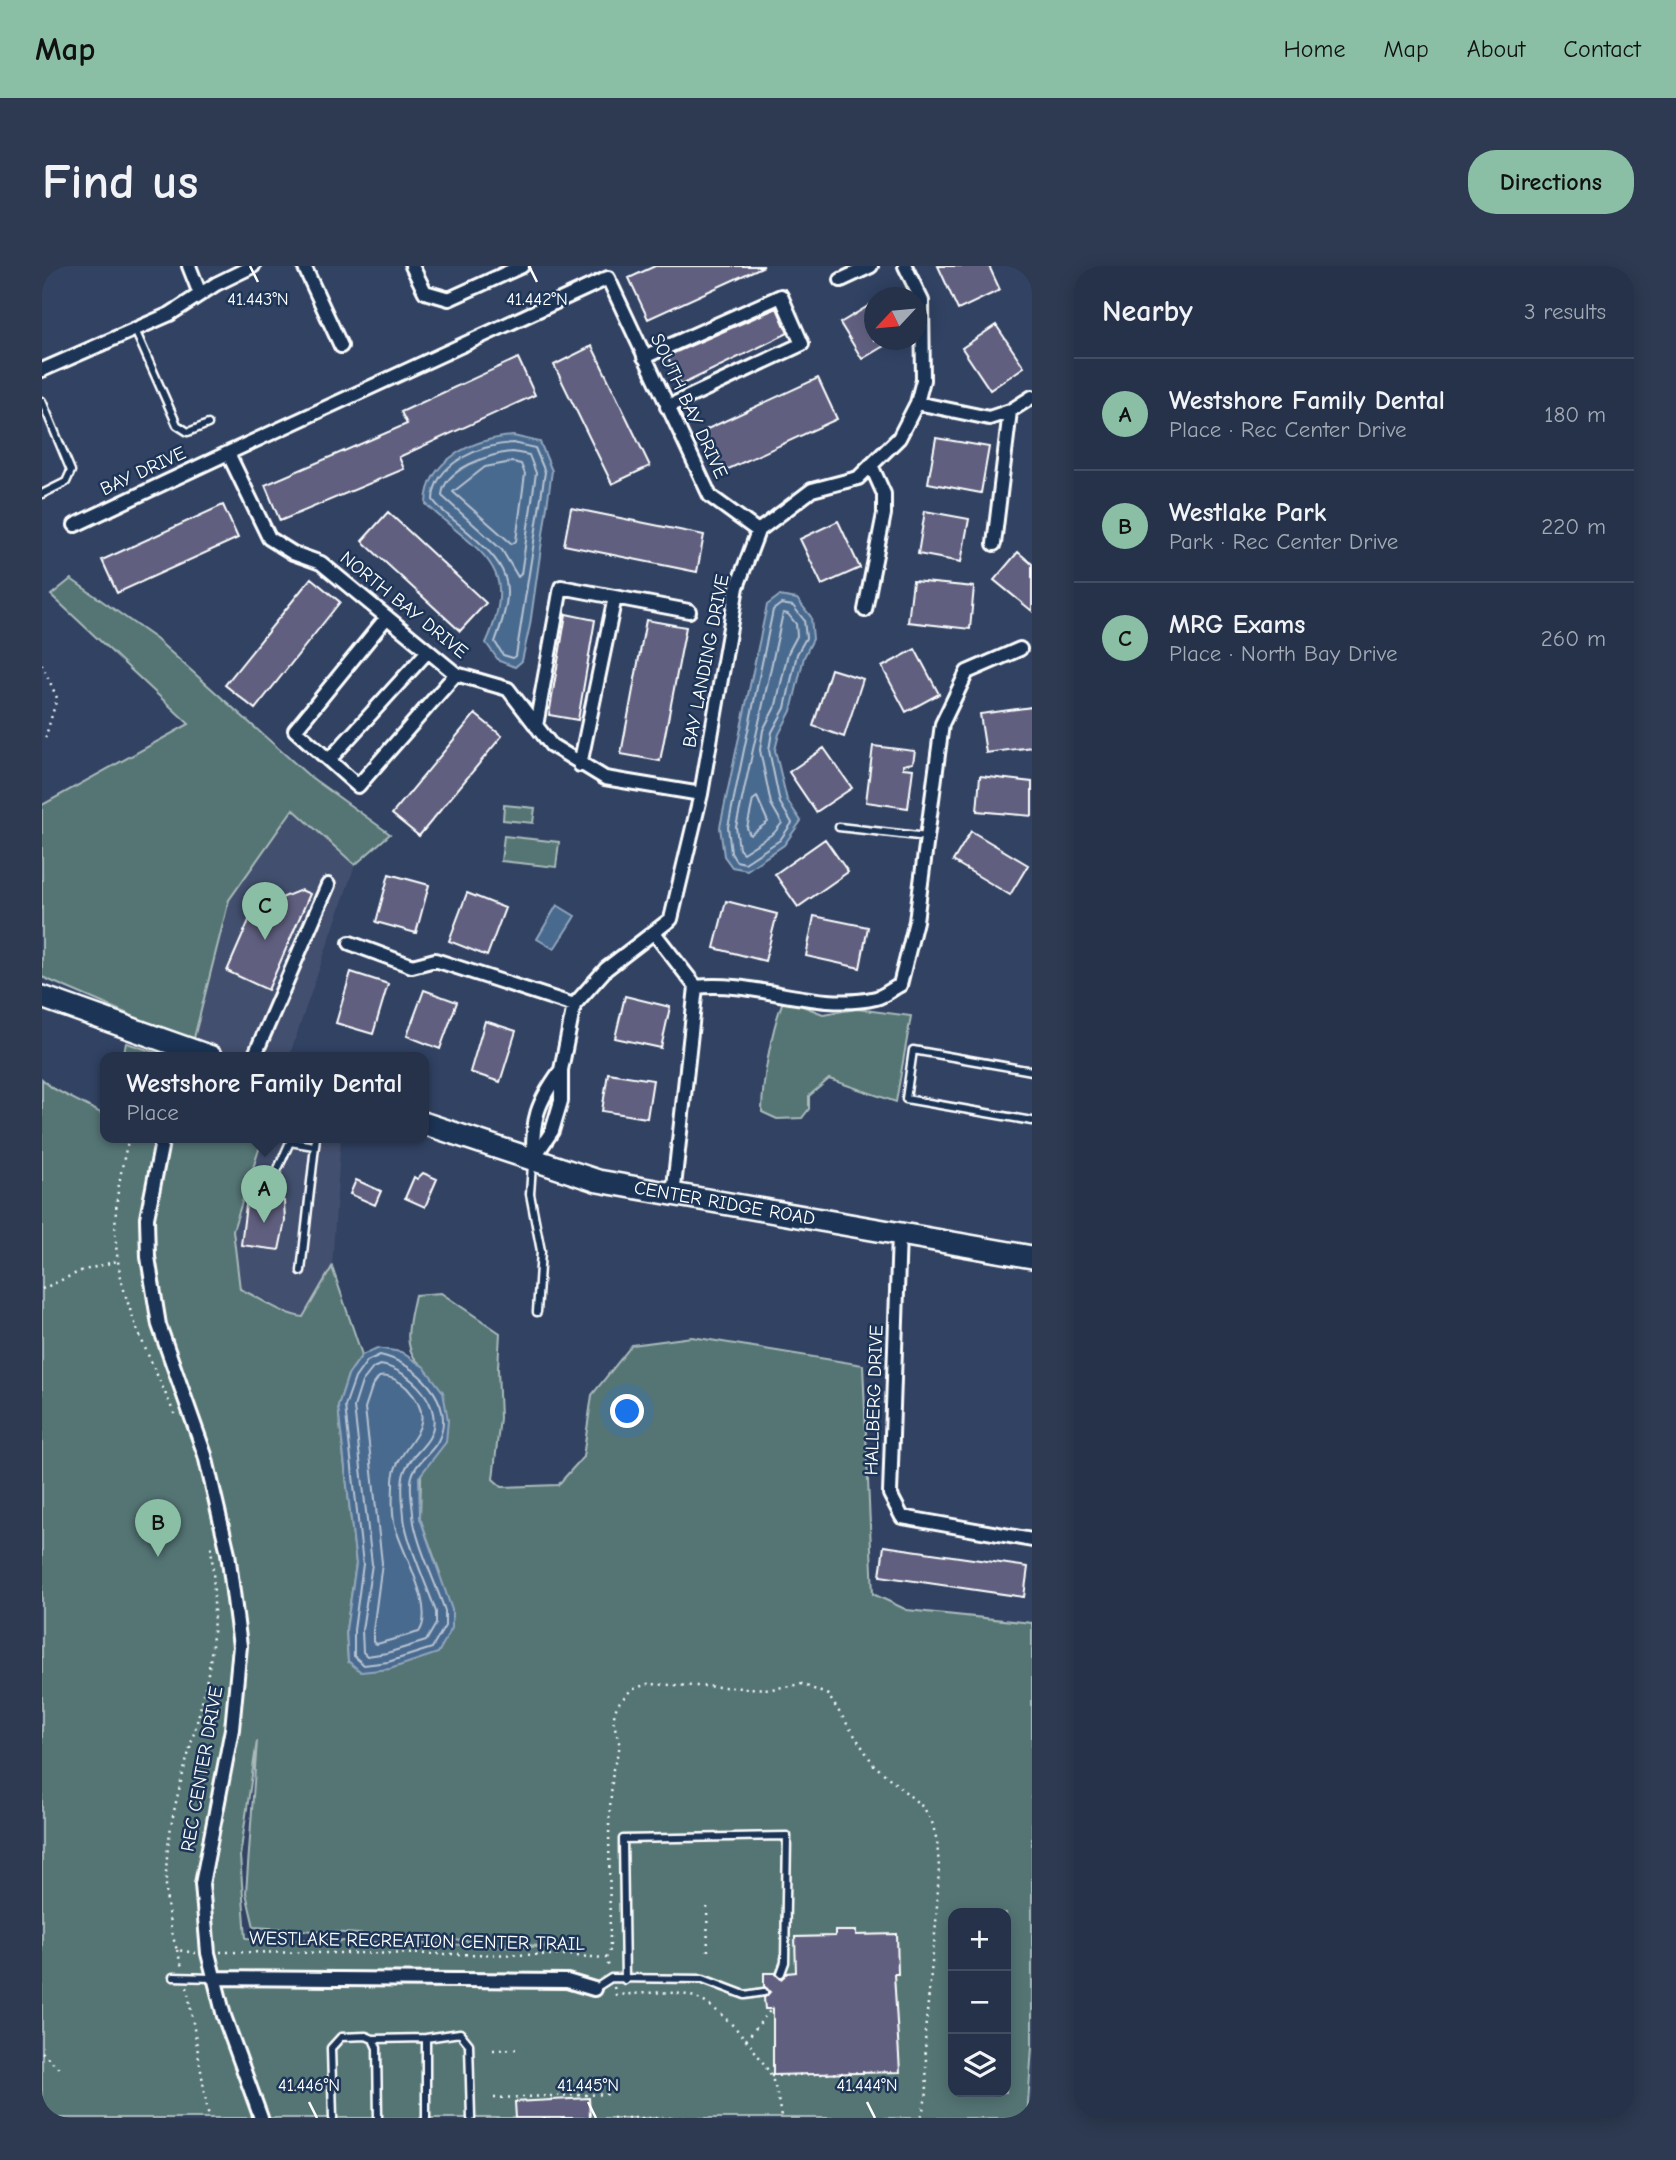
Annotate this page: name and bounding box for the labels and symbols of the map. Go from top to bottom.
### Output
north arrow [864,287,927,350]
text: 41.443°N [227,289,289,310]
text: 41.442°N [506,289,568,310]
street label: SOUTH BAY DRIVE [646,330,732,482]
street label: BAY DRIVE [97,442,189,500]
street label: NORTH BAY DRIVE [336,547,472,663]
street label: BAY LANDING DRIVE [678,573,734,749]
pin: C [242,882,288,940]
pin: A [241,1165,287,1223]
street label: CENTER RIDGE ROAD [632,1177,817,1230]
street label: HALLBERG DRIVE [860,1324,888,1476]
your location [610,1394,644,1428]
pin: B [135,1499,181,1557]
street label: REC CENTER DRIVE [177,1685,227,1853]
street label: WESTLAKE RECREATION CENTER TRAIL [249,1927,586,1955]
text: 41.446°N [278,2075,340,2096]
text: 41.445°N [557,2075,619,2096]
text: 41.444°N [836,2075,898,2096]

